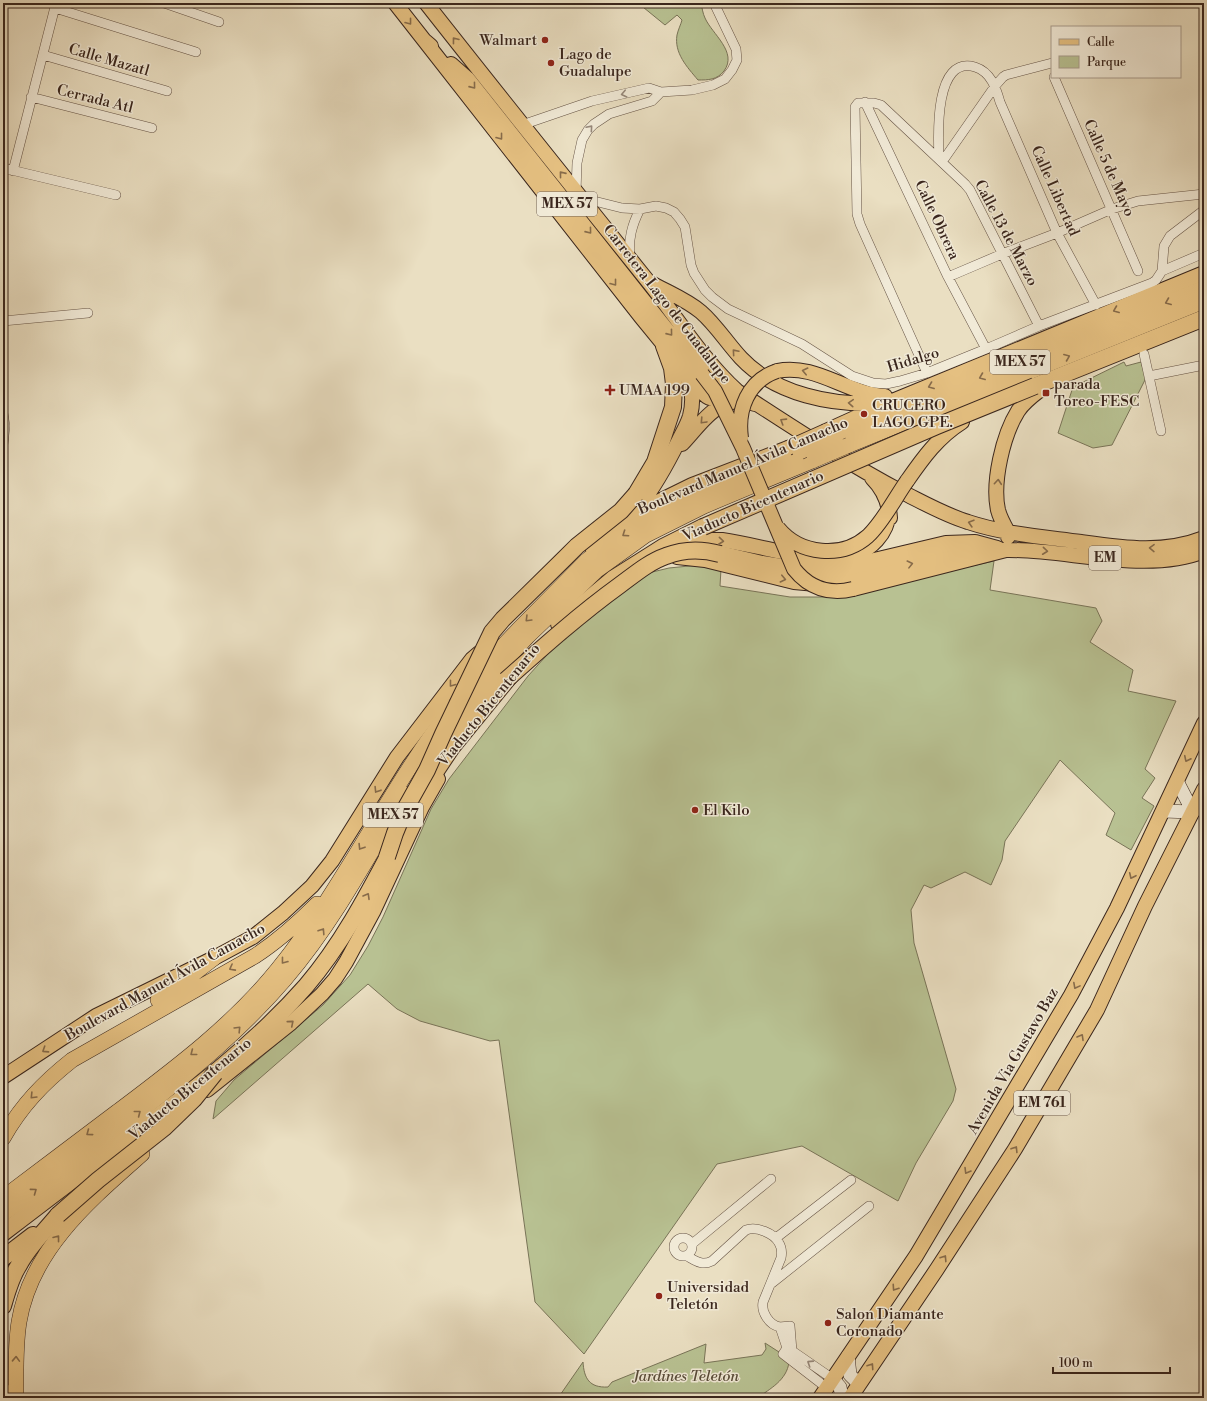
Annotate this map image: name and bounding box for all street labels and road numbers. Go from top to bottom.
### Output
street label: Calle Mazatl [66,39,152,81]
street label: Cerrada Atl [55,80,136,118]
street label: Calle 5 de Mayo [1079,117,1139,219]
street label: Calle Libertad [1027,143,1084,240]
street label: Calle Obrera [910,177,964,263]
street label: Calle 13 de Marzo [970,177,1042,289]
road number: MEX 57 [537,192,597,216]
street label: Carretera Lago de Guadalupe [599,221,735,387]
street label: Hidalgo [885,343,941,377]
road number: MEX 57 [990,350,1050,374]
street label: Boulevard Manuel Ávila Camacho [634,412,851,519]
street label: Viaducto Bicentenario [678,466,827,546]
road number: EM [1089,546,1121,570]
street label: Viaducto Bicentenario [433,640,544,771]
road number: MEX 57 [363,803,423,827]
street label: Boulevard Manuel Ávila Camacho [60,918,269,1046]
street label: Avenida Via Gustavo Baz [963,984,1063,1139]
street label: Viaducto Bicentenario [124,1034,255,1145]
road number: EM 761 [1014,1091,1070,1115]

